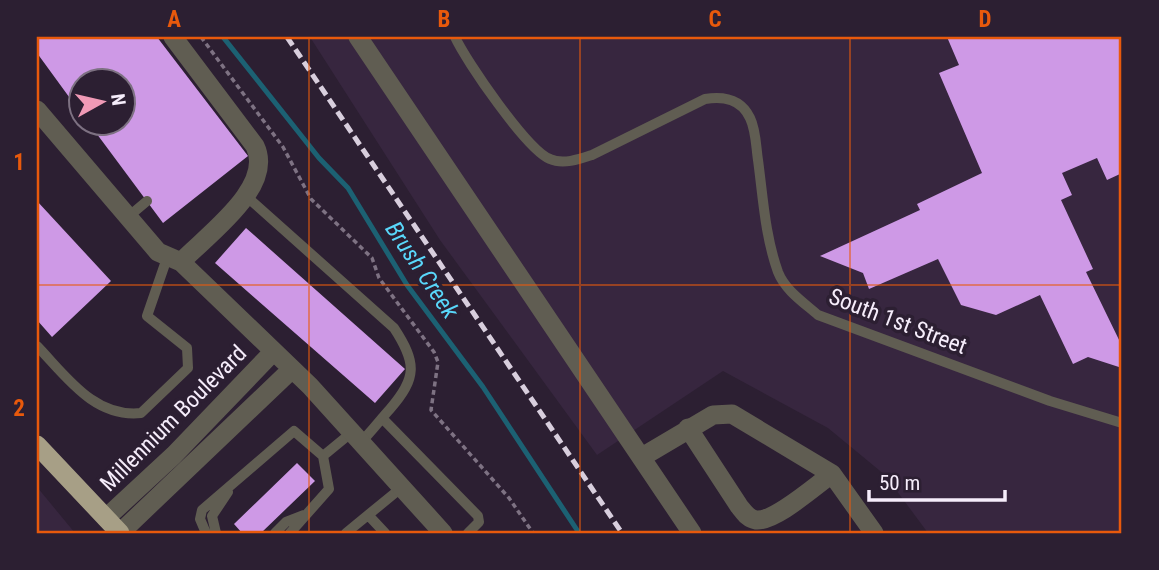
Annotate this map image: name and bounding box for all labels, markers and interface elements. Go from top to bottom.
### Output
text: A [167,6,181,33]
text: B [438,6,450,33]
text: C [708,6,722,33]
text: D [979,6,992,33]
north arrow [66,66,136,136]
text: N [106,92,131,107]
text: 1 [13,149,25,176]
water label: Brush Creek [379,216,465,324]
street label: South 1st Street [825,283,971,360]
street label: Millennium Boulevard [95,340,252,497]
text: 2 [13,395,25,422]
scale bar [869,458,1005,502]
text: 50 m [879,471,920,495]

